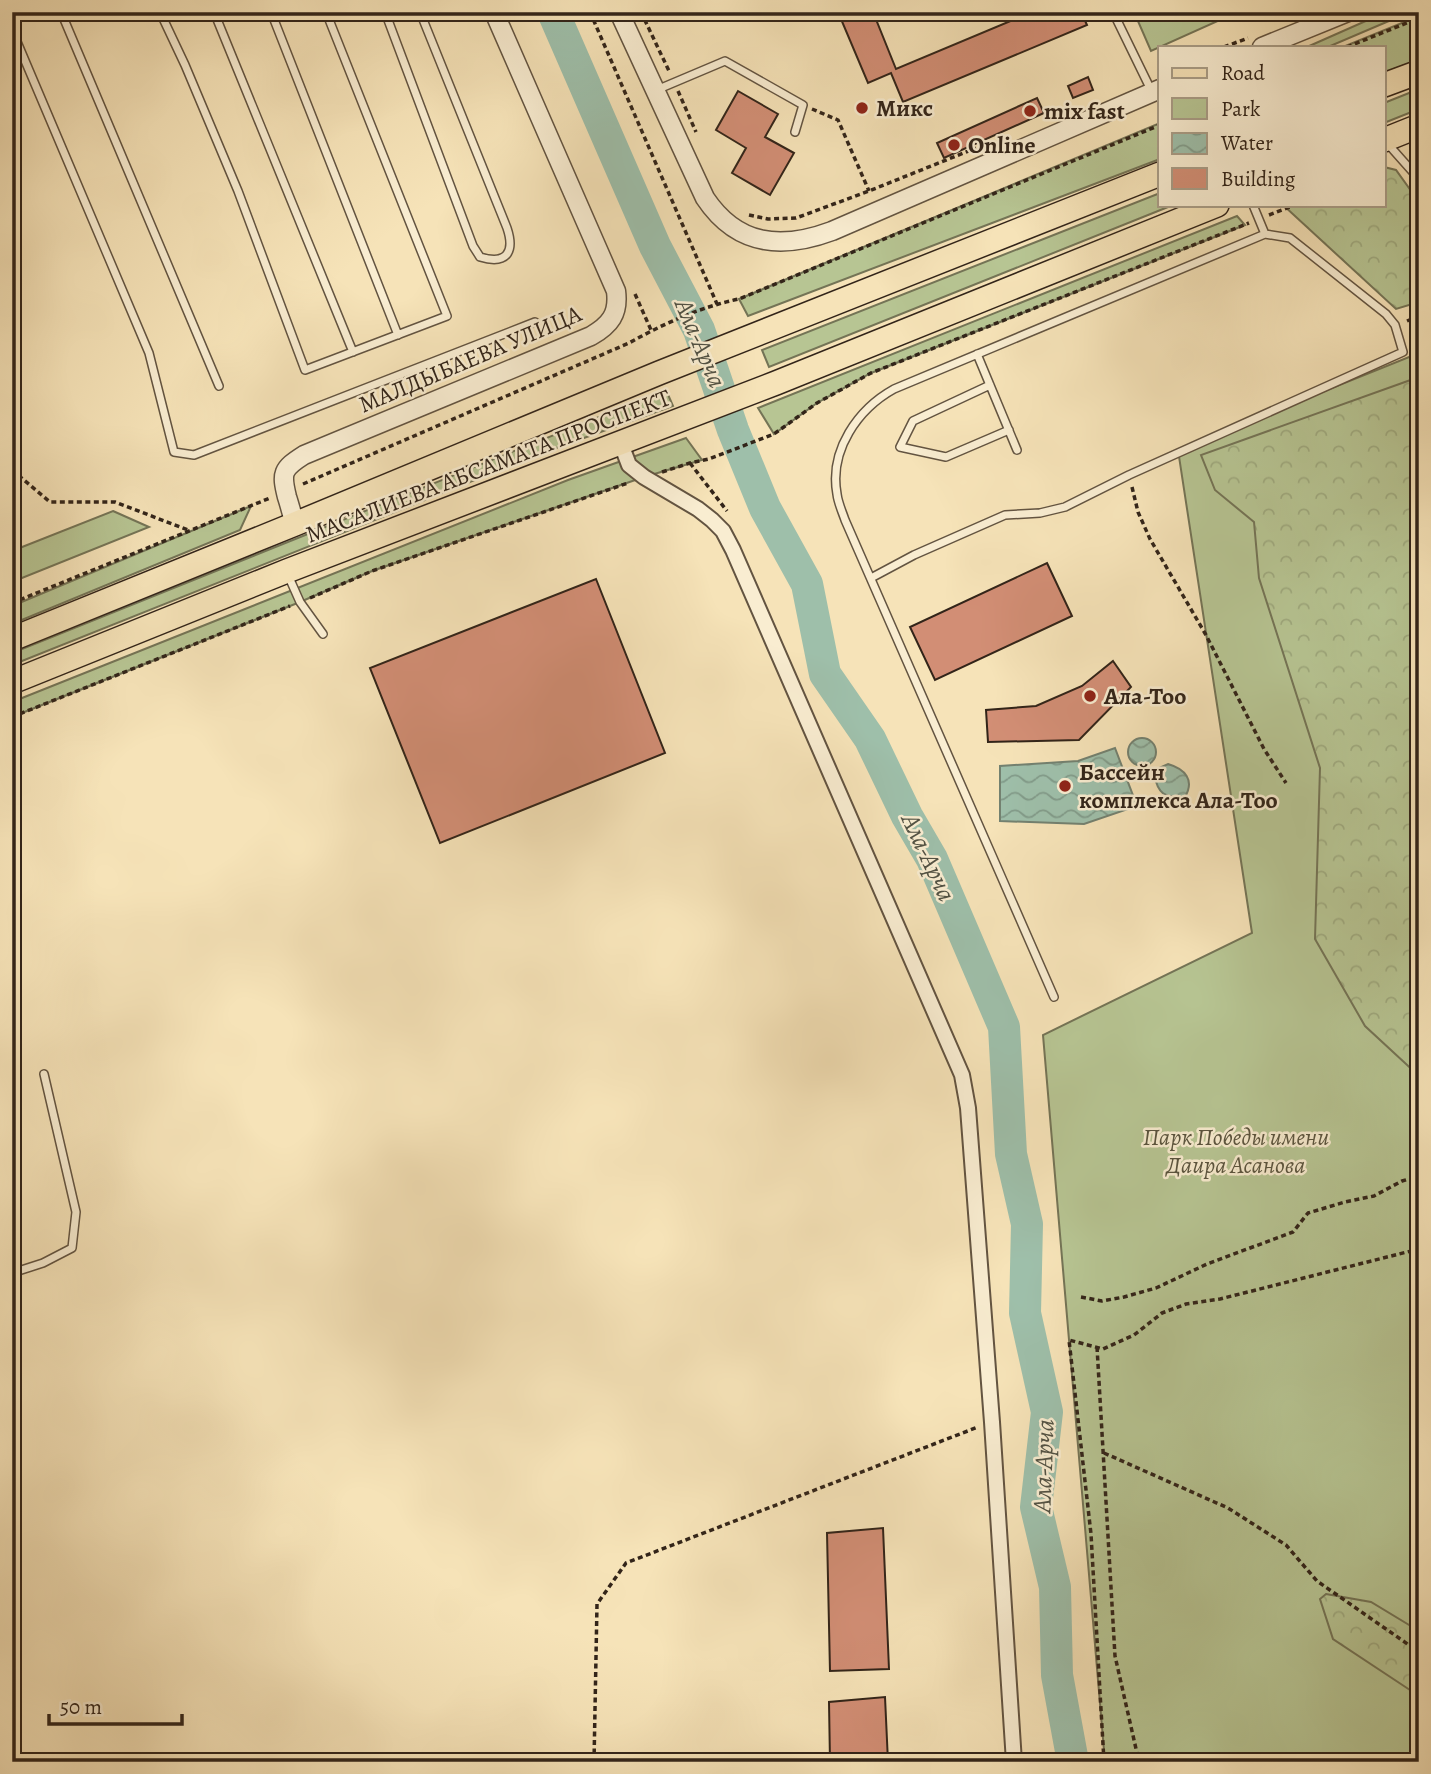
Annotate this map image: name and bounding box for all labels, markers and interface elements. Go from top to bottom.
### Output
legend [1158,46,1386,206]
text: Road [1221,59,1265,87]
place label: Микс [876,92,933,124]
place label: mix fast [1044,95,1125,127]
text: Park [1221,95,1261,123]
marker: Микс [854,100,870,116]
marker: mix fast [1022,103,1038,119]
place label: Online [968,129,1035,161]
text: Water [1220,129,1273,157]
marker: Online [946,137,962,153]
text: Building [1221,165,1296,193]
water label: Ала-Арча [665,291,735,393]
street label: МАЛДЫБАЕВА УЛИЦА [354,297,587,420]
street label: МАСАЛИЕВА АБСАМАТА ПРОСПЕКТ [301,381,675,551]
place label: Ала-Тоо [1103,680,1186,712]
marker: Ала-Тоо [1082,688,1098,704]
place label: Бассейн комплекса Ала-Тоо [1079,756,1278,816]
marker: Бассейн комплекса Ала-Тоо [1057,778,1073,794]
water label: Ала-Арча [892,806,964,907]
park label: Парк Победы имени Даира Асанова [1143,1121,1329,1181]
water label: Ала-Арча [1024,1419,1063,1515]
scale bar [49,1683,182,1727]
text: 50 m [60,1693,102,1721]

